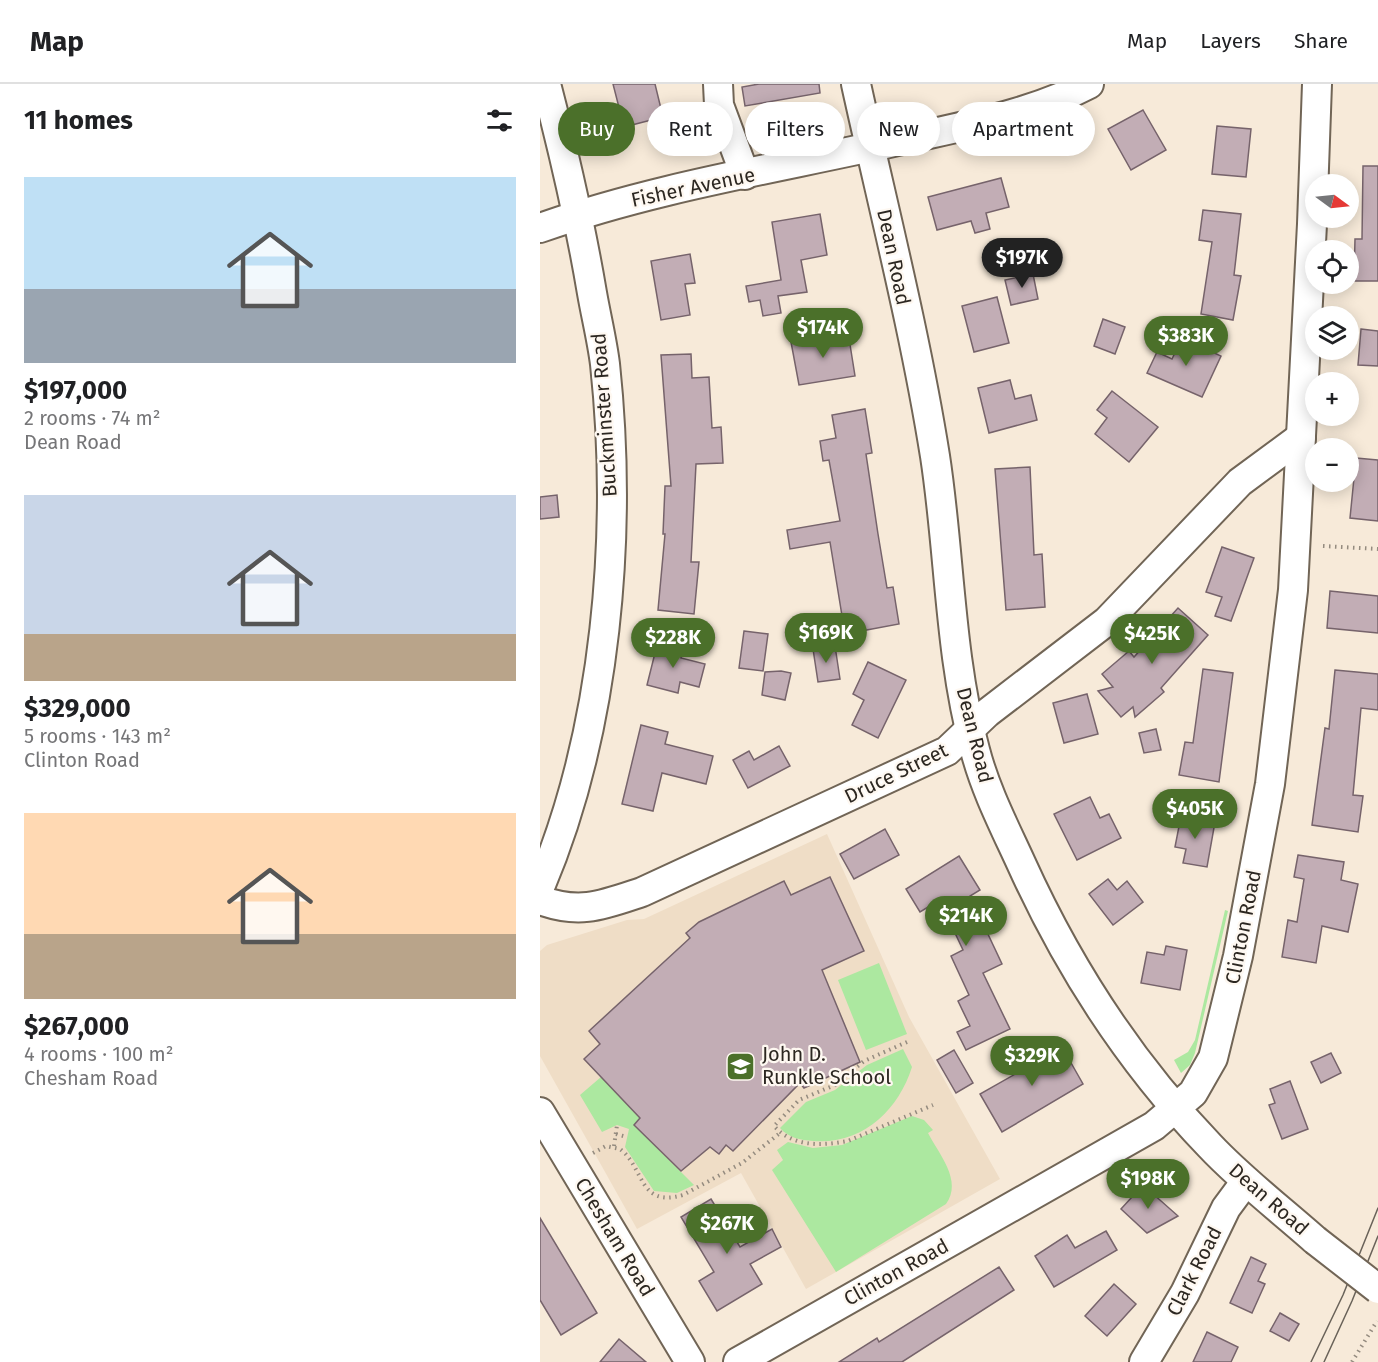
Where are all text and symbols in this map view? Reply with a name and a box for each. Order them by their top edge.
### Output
text: Map [30,25,84,58]
text: Map [1127,28,1167,54]
text: Layers [1200,28,1261,54]
text: Share [1294,28,1348,54]
chip: Buy [558,102,635,156]
chip: Rent [647,102,733,156]
chip: Filters [745,102,845,156]
chip: New [857,102,940,156]
chip: Apartment [952,102,1095,156]
icon: filters [483,104,516,137]
text: 11 homes [24,105,133,136]
street label: Fisher Avenue [629,162,757,212]
north arrow [1305,174,1359,228]
map controls [1305,174,1359,492]
street label: Dean Road [872,207,916,307]
icon: home [216,216,324,324]
pin: $197K [980,238,1064,289]
button: locate [1305,240,1359,294]
text: $197K [996,245,1048,269]
button: layers [1305,306,1359,360]
pin: $174K [781,308,865,359]
text: $174K [797,315,849,339]
pin: $383K [1144,316,1228,367]
text: $383K [1158,323,1214,347]
street label: Buckminster Road [586,332,622,498]
button: + [1305,372,1359,426]
text: $197,000 [24,375,127,406]
text: 2 rooms · 74 m² [24,406,161,430]
text: Dean Road [24,430,122,454]
button: − [1305,438,1359,492]
icon: home [216,534,324,642]
pin: $169K [784,613,868,664]
pin: $425K [1110,614,1194,665]
pin: $228K [631,618,715,669]
text: $169K [799,620,853,644]
text: $425K [1124,621,1180,645]
text: $228K [645,625,701,649]
street label: Dean Road [952,685,998,785]
text: $329,000 [24,693,131,724]
text: 5 rooms · 143 m² [24,724,171,748]
street label: Druce Street [840,737,952,808]
text: Clinton Road [24,748,140,772]
pin: $405K [1153,789,1237,840]
text: $405K [1166,796,1224,820]
icon: home [216,852,324,960]
street label: Clinton Road [1220,868,1266,986]
pin: $214K [924,896,1008,947]
text: $214K [939,903,993,927]
text: $267,000 [24,1011,129,1042]
pin: $329K [990,1036,1074,1087]
text: 4 rooms · 100 m² [24,1042,174,1066]
place label: John D. Runkle School [762,1042,891,1089]
text: $329K [1004,1043,1060,1067]
school or university icon: John D. Runkle School [725,1050,757,1082]
text: Chesham Road [24,1066,158,1090]
street label: Dean Road [1224,1158,1314,1240]
pin: $198K [1106,1159,1190,1210]
text: $198K [1120,1166,1176,1190]
street label: Chesham Road [570,1173,660,1301]
pin: $267K [685,1204,769,1255]
text: $267K [700,1211,754,1235]
street label: Clark Road [1161,1222,1227,1320]
street label: Clinton Road [839,1233,953,1311]

